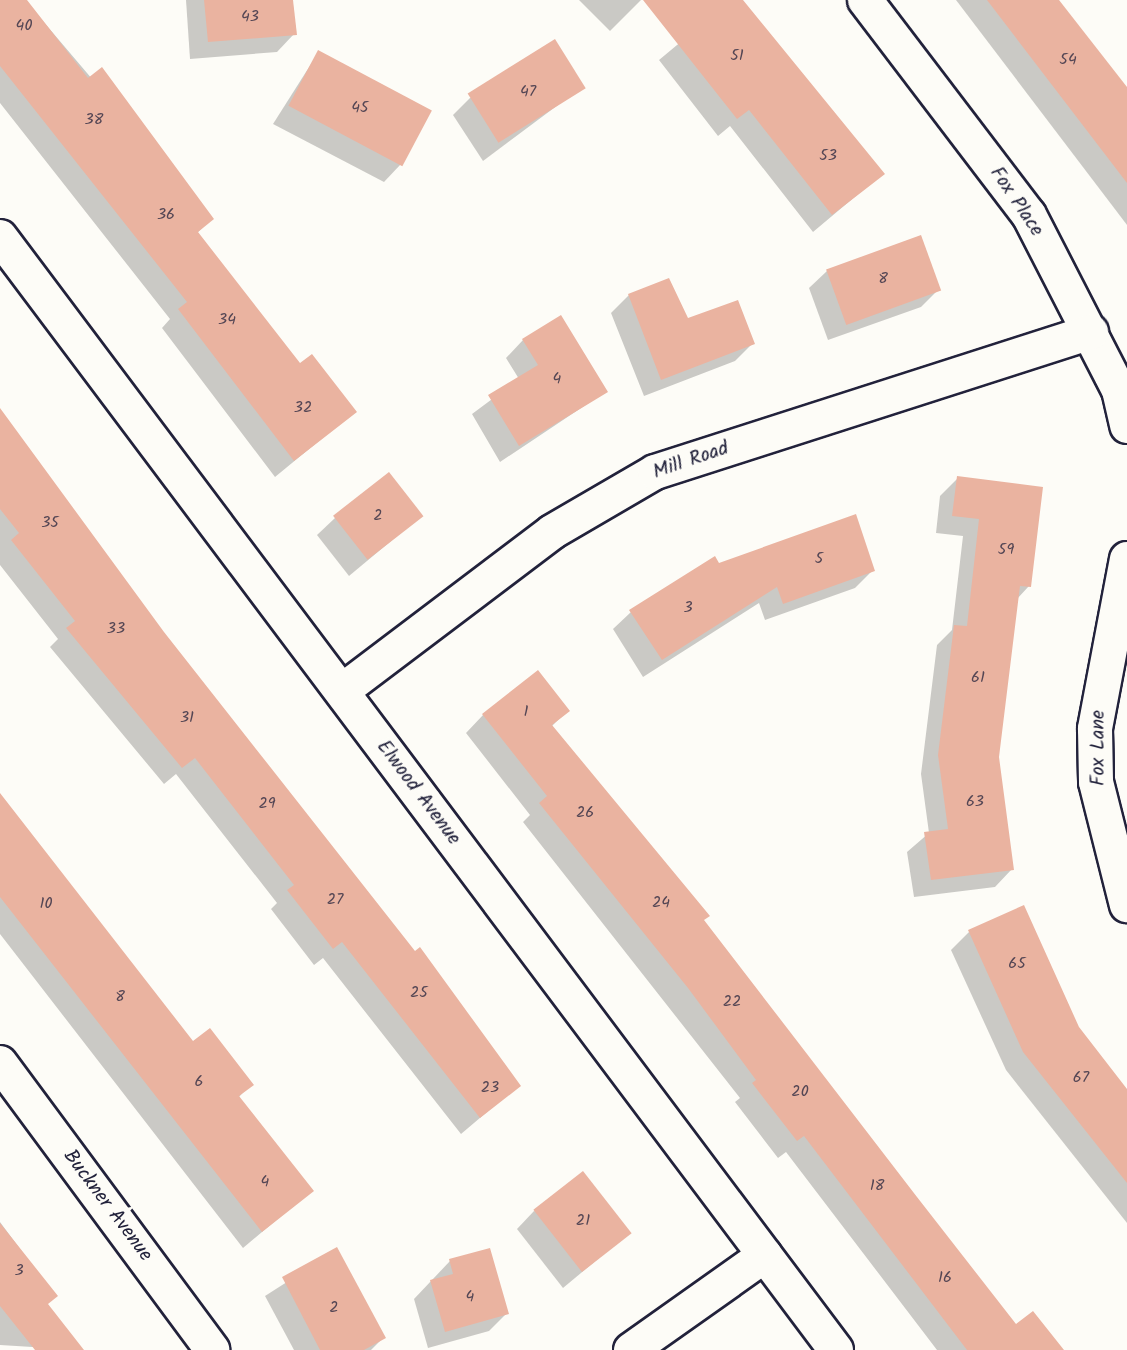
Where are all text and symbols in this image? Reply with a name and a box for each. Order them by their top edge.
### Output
house number: 43 [241,7,259,27]
house number: 40 [16,16,32,36]
house number: 51 [730,46,744,66]
house number: 54 [1059,50,1077,70]
house number: 47 [520,82,536,102]
house number: 45 [351,98,369,118]
house number: 38 [85,110,103,130]
house number: 53 [819,146,837,166]
street label: Fox Place [984,162,1048,242]
house number: 36 [157,205,175,225]
house number: 8 [878,269,888,289]
house number: 34 [218,310,236,330]
house number: 4 [553,369,561,389]
house number: 32 [294,398,312,418]
street label: Mill Road [650,437,732,485]
house number: 2 [373,506,383,526]
house number: 35 [41,513,59,533]
house number: 59 [998,540,1014,560]
house number: 5 [815,549,823,569]
house number: 3 [683,598,693,618]
house number: 33 [107,619,125,639]
house number: 61 [971,668,985,688]
house number: 1 [523,702,529,722]
house number: 31 [180,708,194,728]
street label: Fox Lane [1087,710,1111,786]
street label: Elwood Avenue [371,736,465,850]
house number: 63 [966,792,984,812]
house number: 29 [258,794,276,814]
house number: 26 [576,803,594,823]
house number: 27 [327,890,343,910]
house number: 24 [652,893,670,913]
house number: 10 [39,894,53,914]
house number: 65 [1008,954,1026,974]
house number: 25 [410,983,428,1003]
house number: 8 [115,987,125,1007]
house number: 22 [723,992,741,1012]
house number: 67 [1073,1068,1089,1088]
house number: 6 [195,1072,203,1092]
house number: 23 [481,1078,499,1098]
house number: 20 [791,1082,809,1102]
street label: Buckner Avenue [57,1145,157,1267]
house number: 4 [261,1172,269,1192]
house number: 18 [870,1176,884,1196]
house number: 21 [576,1211,590,1231]
house number: 3 [14,1261,24,1281]
house number: 16 [938,1268,952,1288]
house number: 4 [466,1287,474,1307]
house number: 2 [329,1298,339,1318]

